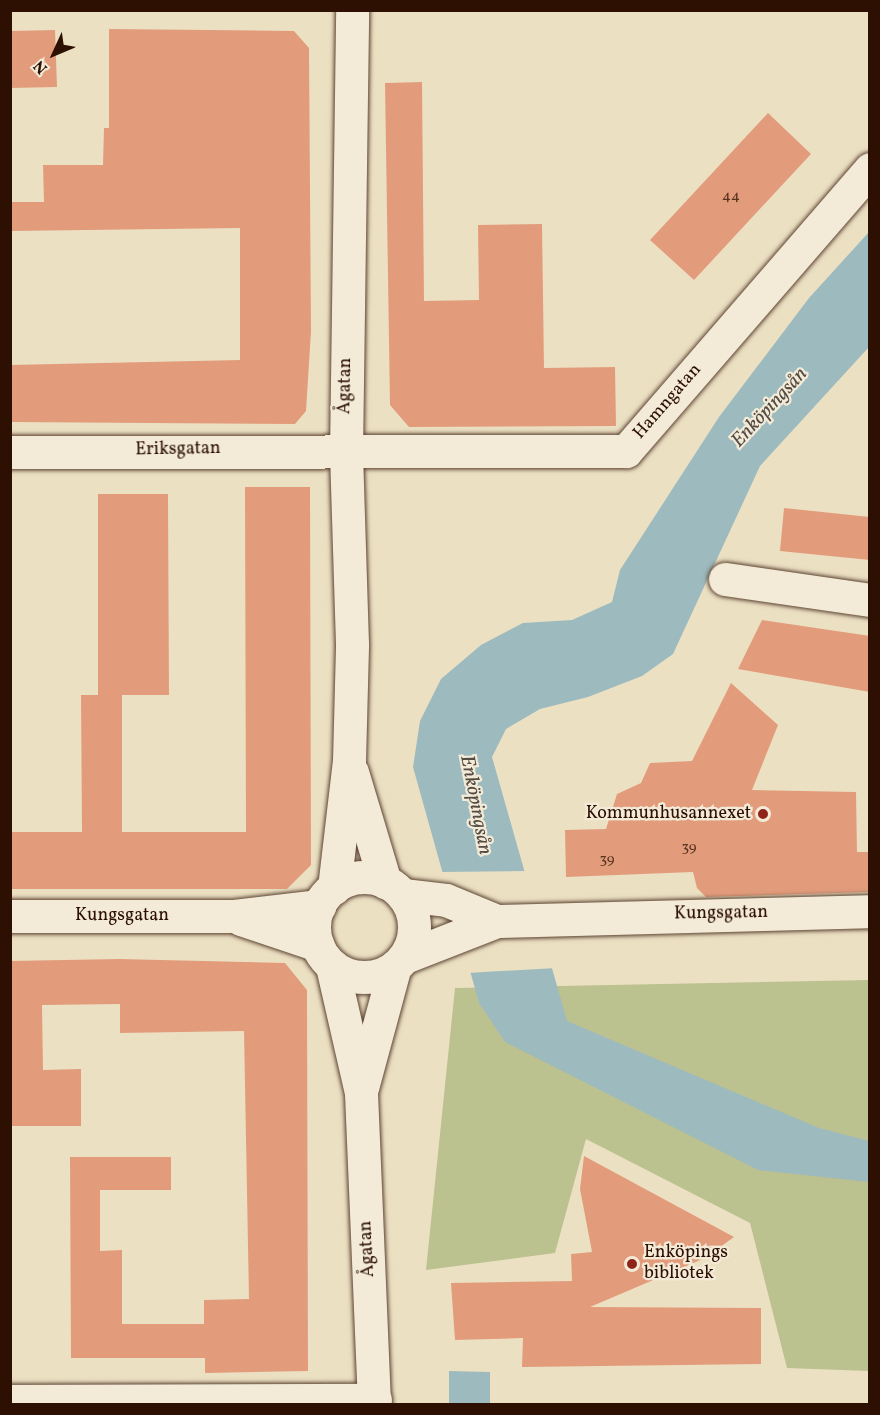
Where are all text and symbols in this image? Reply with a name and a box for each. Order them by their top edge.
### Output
north arrow [24,24,84,84]
text: N [29,55,53,78]
house number: 44 [722,188,740,206]
street label: Ågatan [335,358,357,414]
street label: Hamngatan [629,360,707,444]
water label: Enköpingsån [727,363,813,453]
street label: Eriksgatan [135,438,221,462]
water label: Enköpingsån [454,753,496,857]
place label: Kommunhusannexet [586,803,751,825]
marker: Kommunhusannexet [756,807,770,821]
house number: 39 [681,839,697,857]
house number: 39 [599,851,615,869]
street label: Kungsgatan [674,902,768,926]
street label: Kungsgatan [75,905,169,927]
street label: Ågatan [356,1220,380,1278]
place label: Enköpings bibliotek [644,1243,728,1286]
marker: Enköpings bibliotek [625,1257,639,1271]

